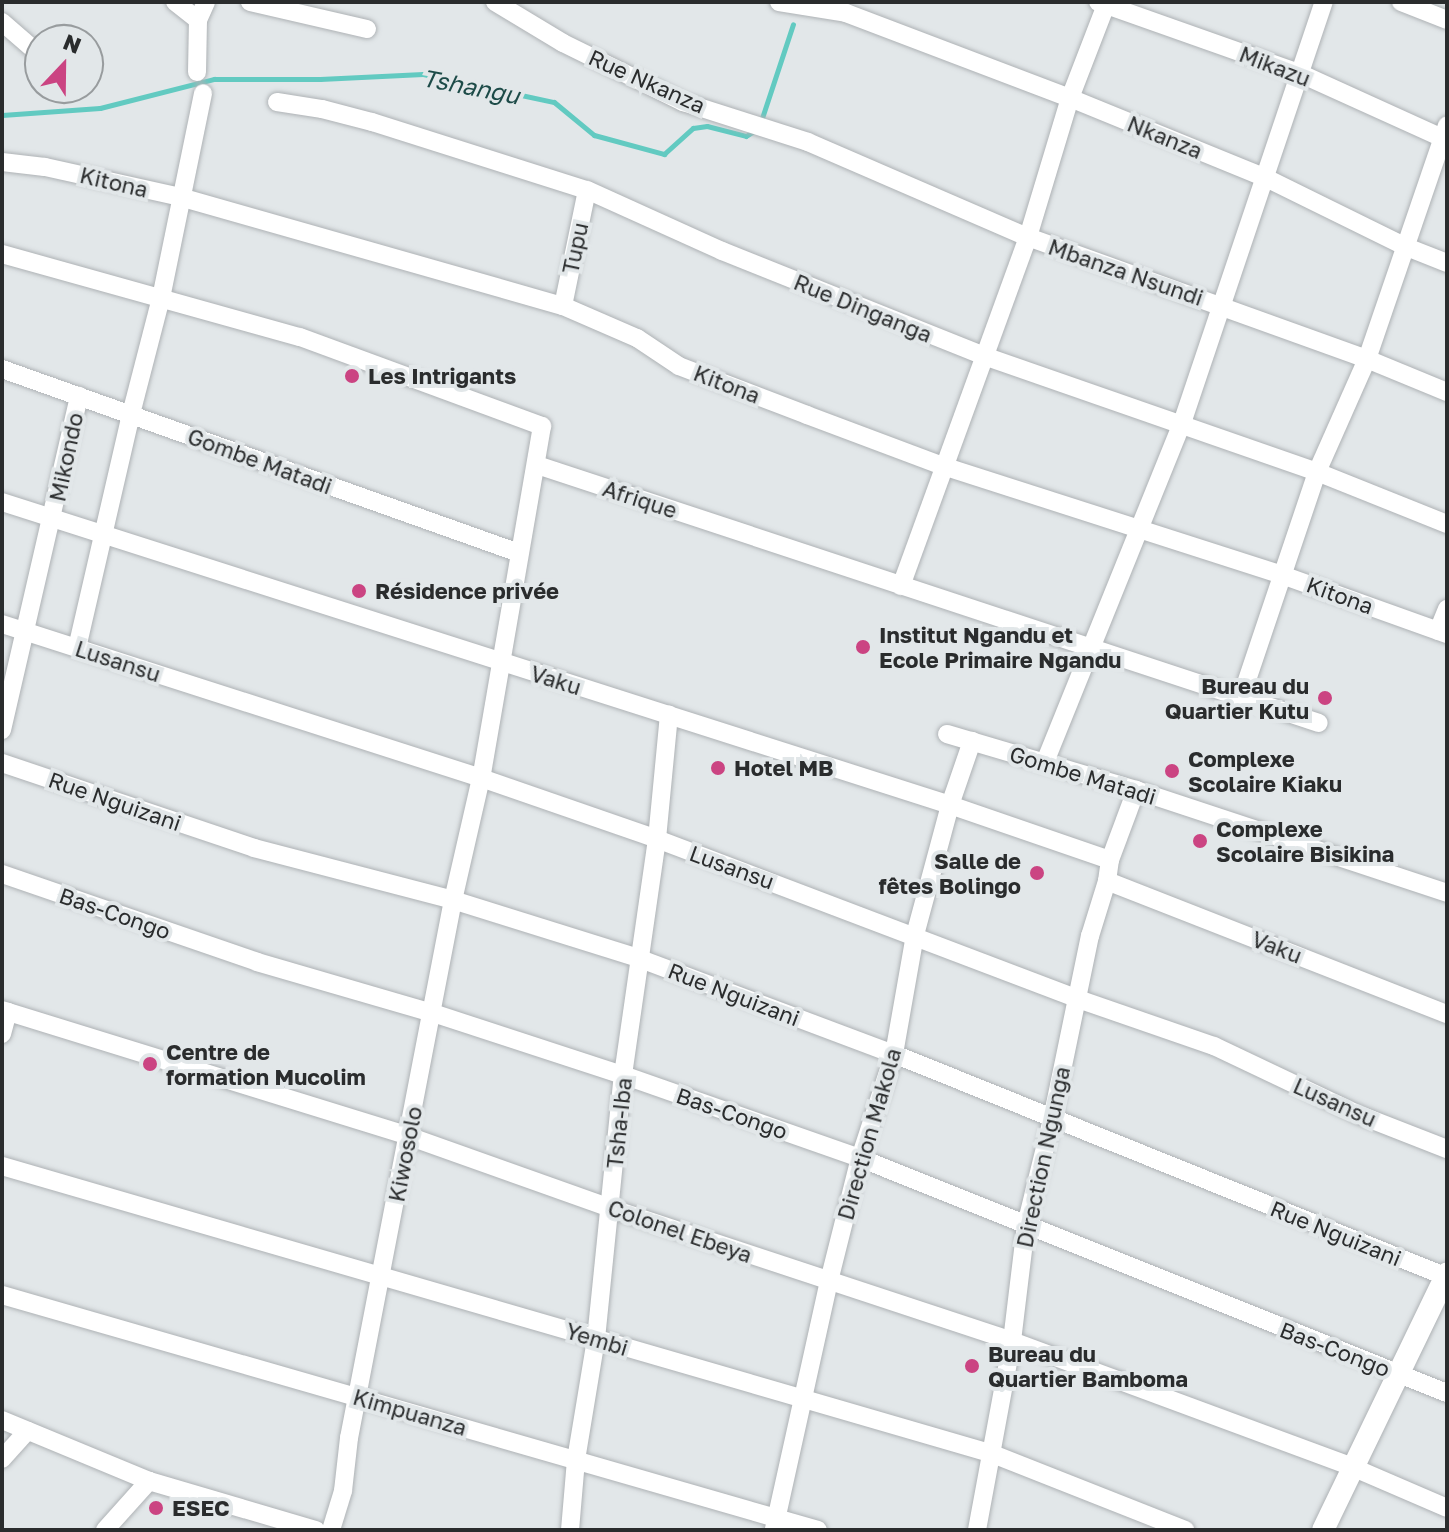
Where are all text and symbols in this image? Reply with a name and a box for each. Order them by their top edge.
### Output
north arrow [24,24,104,104]
text: N [60,27,85,59]
street label: Mikazu [1236,40,1314,92]
street label: Rue Nkanza [585,44,709,118]
water label: Tshangu [420,62,522,110]
street label: Nkanza [1124,110,1206,164]
street label: Kitona [77,161,151,203]
street label: Tupu [557,220,593,276]
street label: Mbanza Nsundi [1045,233,1207,311]
street label: Rue Dinganga [790,268,936,348]
street label: Kitona [690,359,764,409]
place label: Les Intrigants [368,363,516,389]
marker: Les Intrigants [343,367,361,385]
street label: Mikondo [44,410,88,504]
street label: Gombe Matadi [184,423,336,499]
street label: Afrique [600,475,680,523]
street label: Kitona [1303,571,1377,619]
place label: Résidence privée [375,578,559,604]
marker: Résidence privée [350,582,368,600]
place label: Institut Ngandu et Ecole Primaire Ngandu [879,621,1121,672]
street label: Lusansu [72,635,164,687]
marker: Institut Ngandu et Ecole Primaire Ngandu [854,638,872,656]
street label: Vaku [527,660,585,700]
place label: Bureau du Quartier Kutu [1165,672,1309,724]
marker: Bureau du Quartier Kutu [1316,689,1334,707]
street label: Gombe Matadi [1007,740,1159,810]
place label: Complexe Scolaire Kiaku [1188,745,1342,796]
place label: Hotel MB [734,755,834,781]
marker: Hotel MB [709,759,727,777]
marker: Complexe Scolaire Kiaku [1163,762,1181,780]
street label: Rue Nguizani [45,766,185,836]
place label: Complexe Scolaire Bisikina [1216,815,1394,866]
marker: Complexe Scolaire Bisikina [1191,832,1209,850]
street label: Lusansu [686,840,778,894]
place label: Salle de fêtes Bolingo [878,847,1021,898]
marker: Salle de fêtes Bolingo [1028,864,1046,882]
street label: Bas-Congo [56,882,174,944]
street label: Vaku [1248,925,1306,969]
street label: Rue Nguizani [665,957,803,1031]
place label: Centre de formation Mucolim [166,1038,366,1090]
street label: Direction Makola [832,1045,906,1223]
marker: Centre de formation Mucolim [141,1055,159,1073]
street label: Direction Ngunga [1011,1064,1075,1250]
street label: Lusansu [1289,1072,1381,1132]
street label: Tsha-Iba [601,1076,637,1170]
street label: Bas-Congo [673,1082,791,1144]
street label: Kiwosolo [383,1104,427,1204]
street label: Colonel Ebeya [605,1194,755,1268]
street label: Rue Nguizani [1267,1195,1405,1271]
street label: Bas-Congo [1276,1316,1394,1382]
street label: Yembi [563,1317,631,1361]
place label: Bureau du Quartier Bamboma [988,1340,1188,1392]
marker: Bureau du Quartier Bamboma [963,1357,981,1375]
street label: Kimpuanza [350,1383,470,1441]
place label: ESEC [172,1495,230,1521]
marker: ESEC [147,1499,165,1517]

